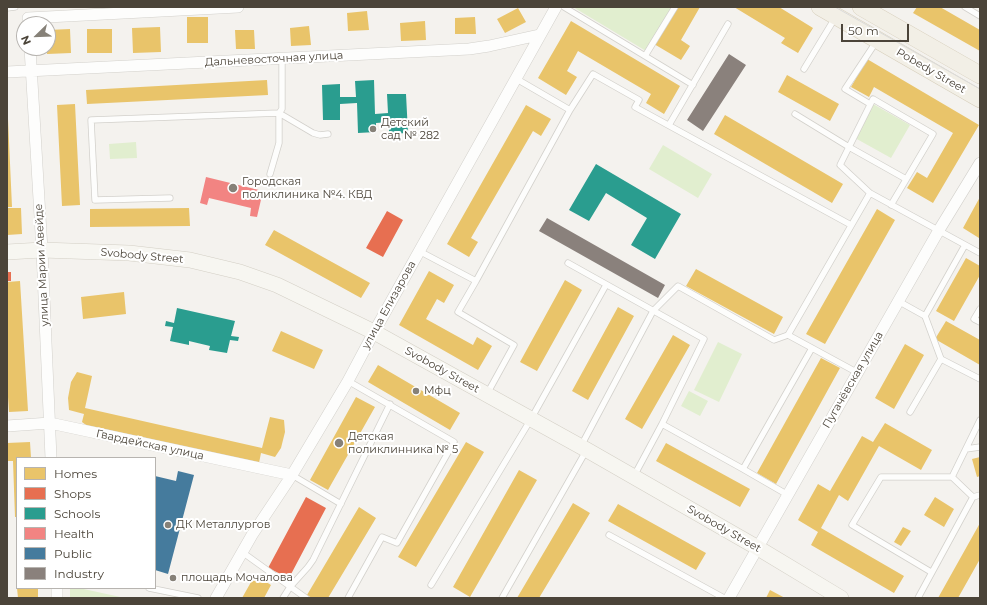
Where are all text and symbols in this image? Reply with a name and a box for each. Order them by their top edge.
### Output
north arrow [16,16,56,56]
scale bar [843,16,911,42]
text: 50 m [848,23,879,38]
text: N [18,33,34,47]
street label: Pobedy Street [894,46,968,96]
street label: Дальневосточная улица [204,49,344,69]
place label: Детский сад № 282 [381,116,439,142]
marker: Детский сад № 282 [368,124,378,134]
place label: Городская поликлиника №4. КВД [242,175,372,201]
marker: Городская поликлиника №4. КВД [227,182,239,194]
street label: улица Марии Авейде [32,203,52,327]
street label: Svobody Street [100,246,184,266]
street label: улица Елизарова [359,259,419,351]
street label: Пугачёвская улица [820,329,886,431]
street label: Svobody Street [402,344,482,396]
place label: Мфц [424,384,451,398]
marker: Мфц [411,386,421,396]
street label: Гвардейская улица [95,427,205,463]
place label: Детская поликлинника № 5 [348,430,458,456]
marker: Детская поликлинника № 5 [333,437,345,449]
legend [16,457,156,589]
text: Homes [54,466,97,481]
text: Shops [54,486,91,501]
street label: Svobody Street [685,502,763,556]
text: Schools [54,506,100,521]
place label: ДК Металлургов [176,518,270,532]
marker: ДК Металлургов [163,520,173,530]
text: Health [54,526,94,541]
text: Public [54,546,92,561]
text: Industry [54,566,104,581]
place label: площадь Мочалова [181,571,293,585]
marker: площадь Мочалова [168,573,178,583]

